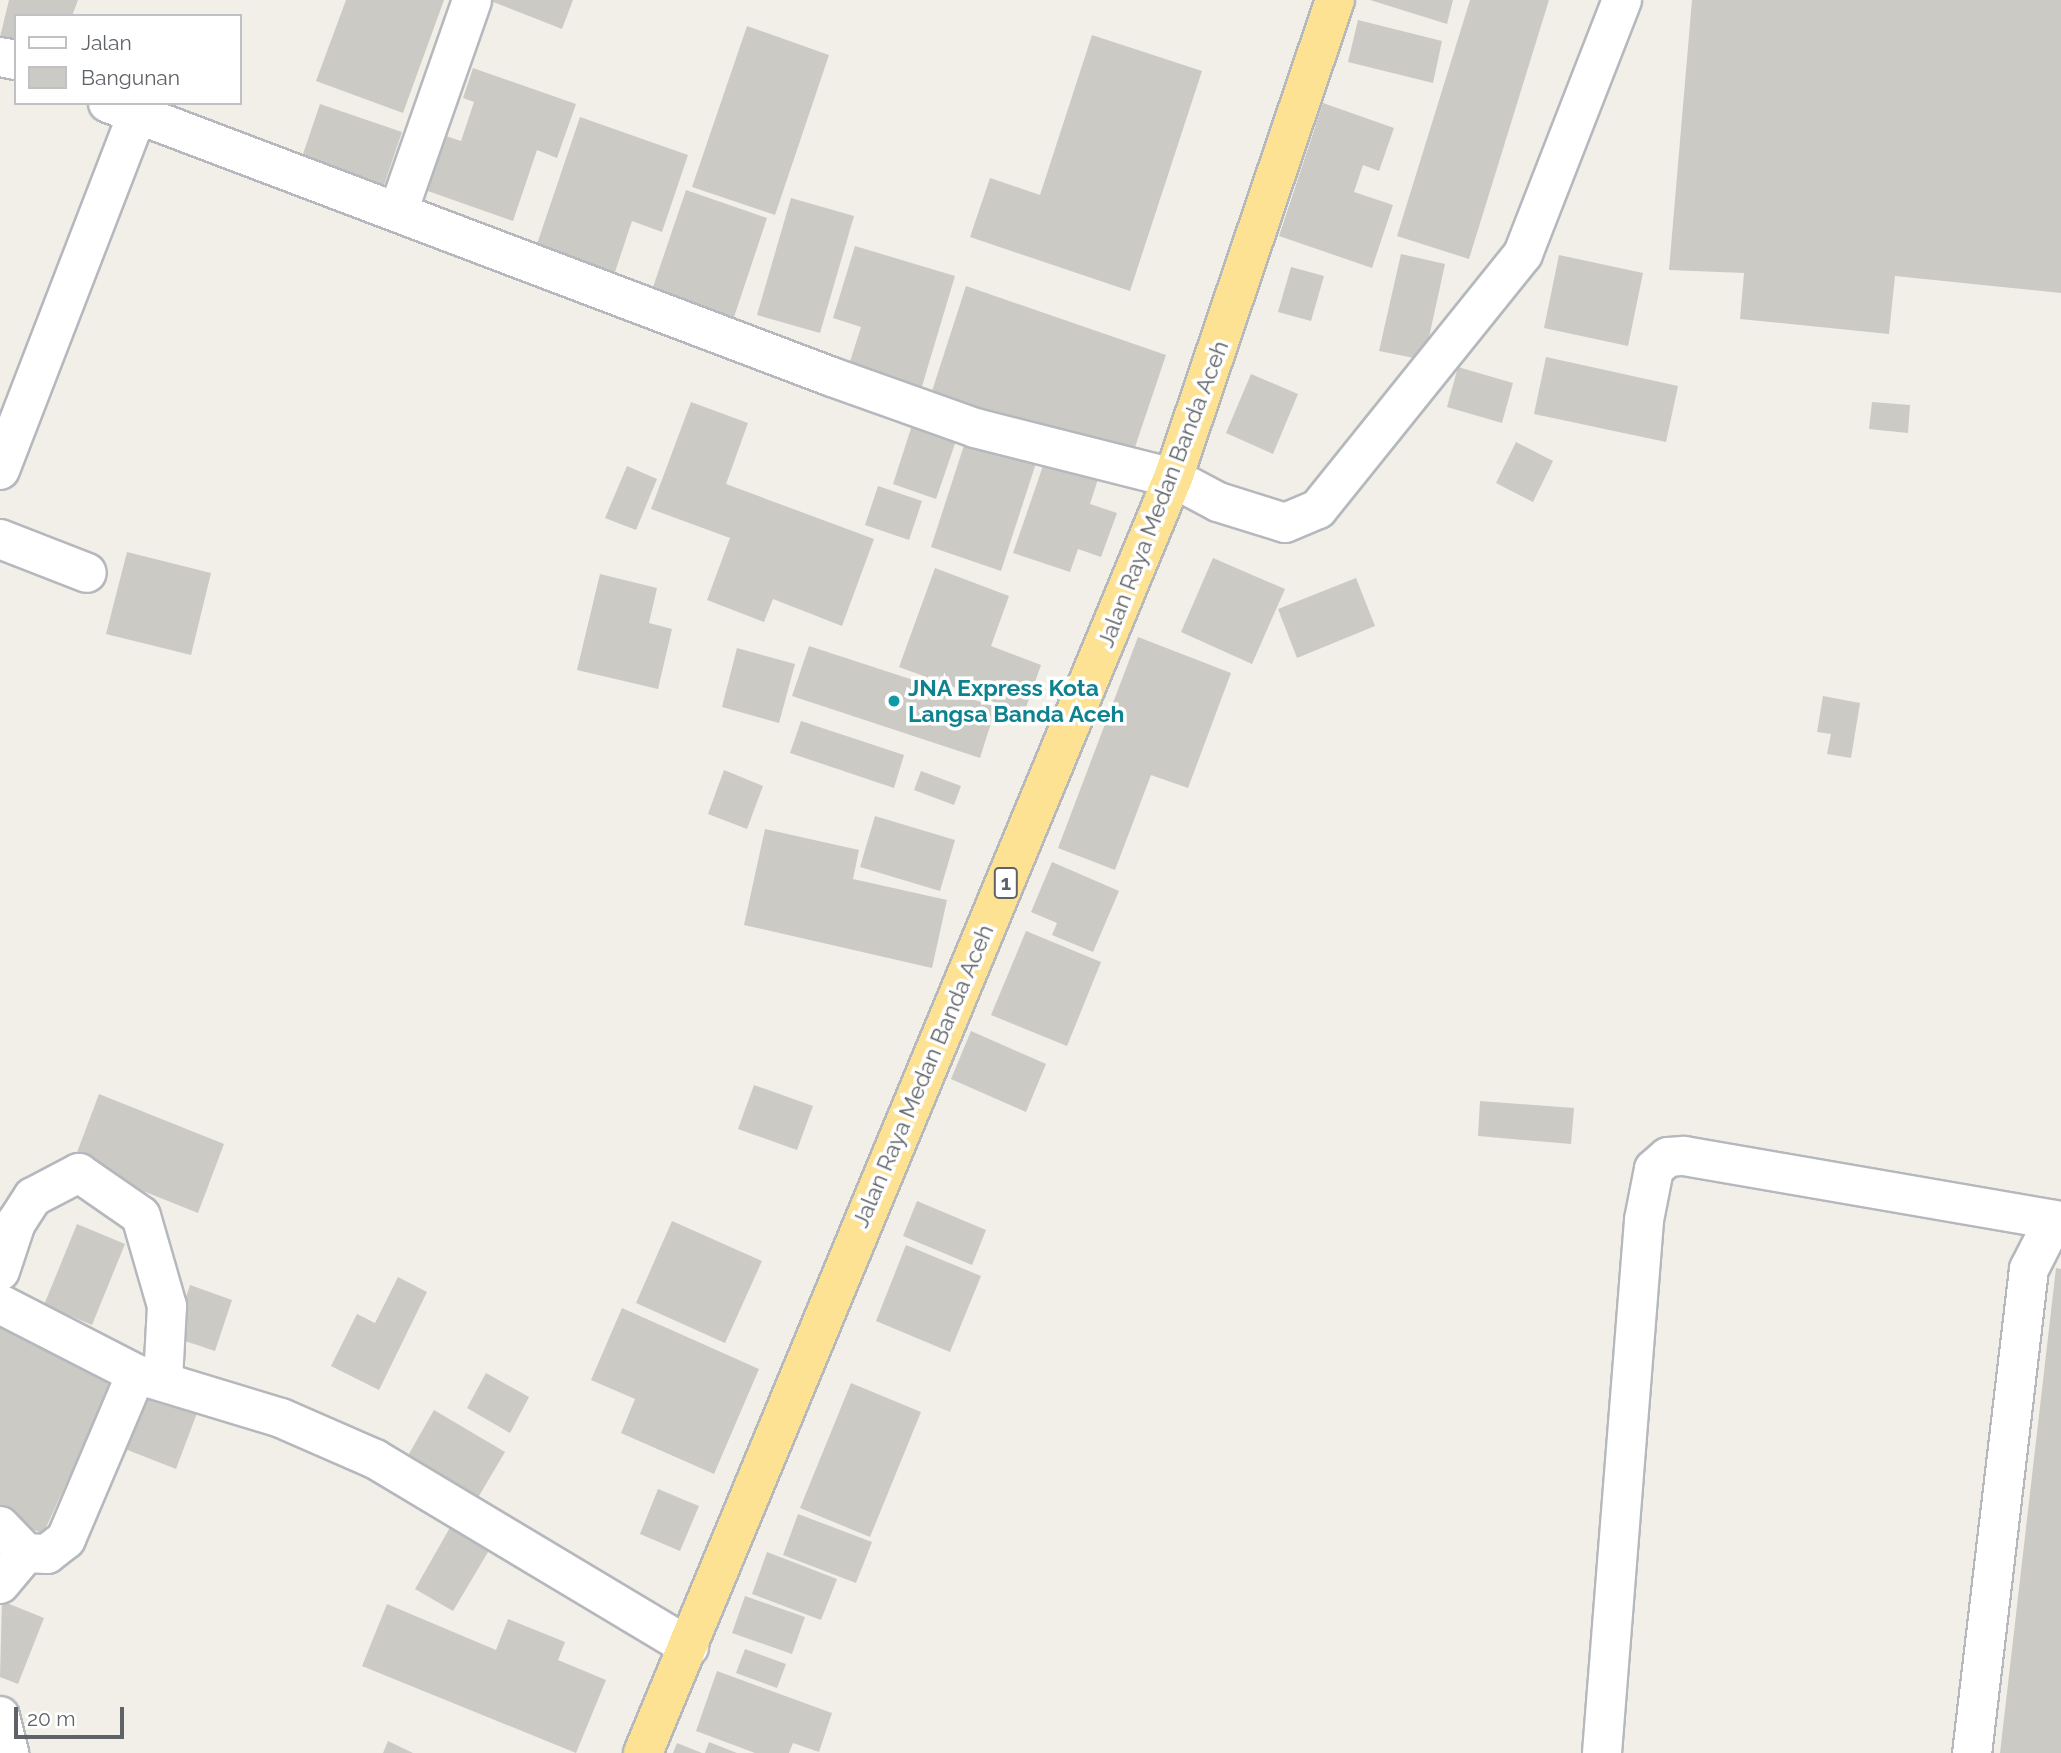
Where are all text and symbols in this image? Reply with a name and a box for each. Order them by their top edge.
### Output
legend [14,14,242,105]
text: Jalan [81,30,132,55]
text: Bangunan [81,65,180,90]
street label: Jalan Raya Medan Banda Aceh [1091,336,1235,652]
place label: JNA Express Kota Langsa Banda Aceh [908,674,1125,728]
marker: JNA Express Kota Langsa Banda Aceh [886,693,902,709]
road number: 1 [994,866,1018,900]
street label: Jalan Raya Medan Banda Aceh [846,920,1000,1232]
scale bar [18,1694,128,1738]
text: 20 m [27,1706,75,1731]

